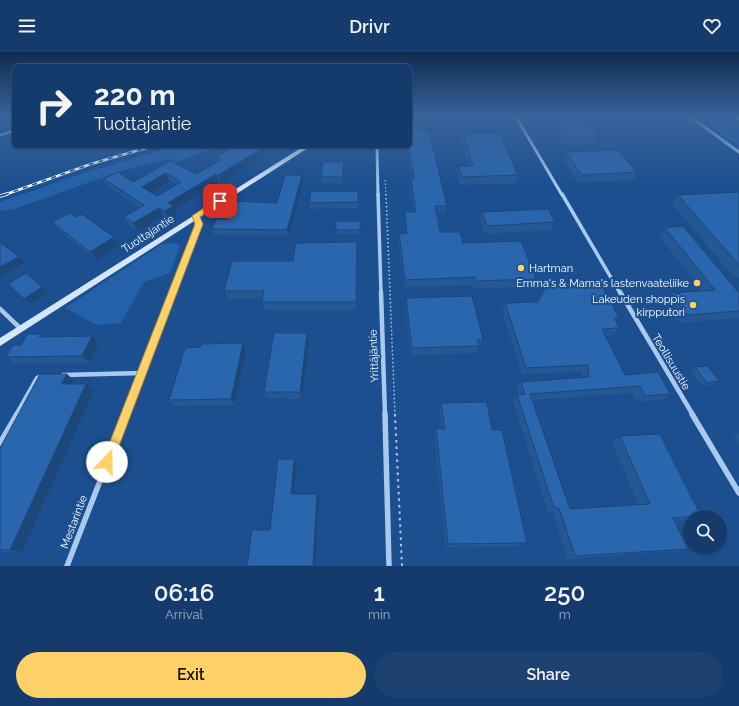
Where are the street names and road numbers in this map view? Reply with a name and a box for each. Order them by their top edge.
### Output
street label: Tuottajantie [119,212,177,256]
street label: Yrittäjäntie [367,329,381,383]
street label: Teollisuustie [649,332,693,393]
street label: Mestarintie [58,493,90,551]

